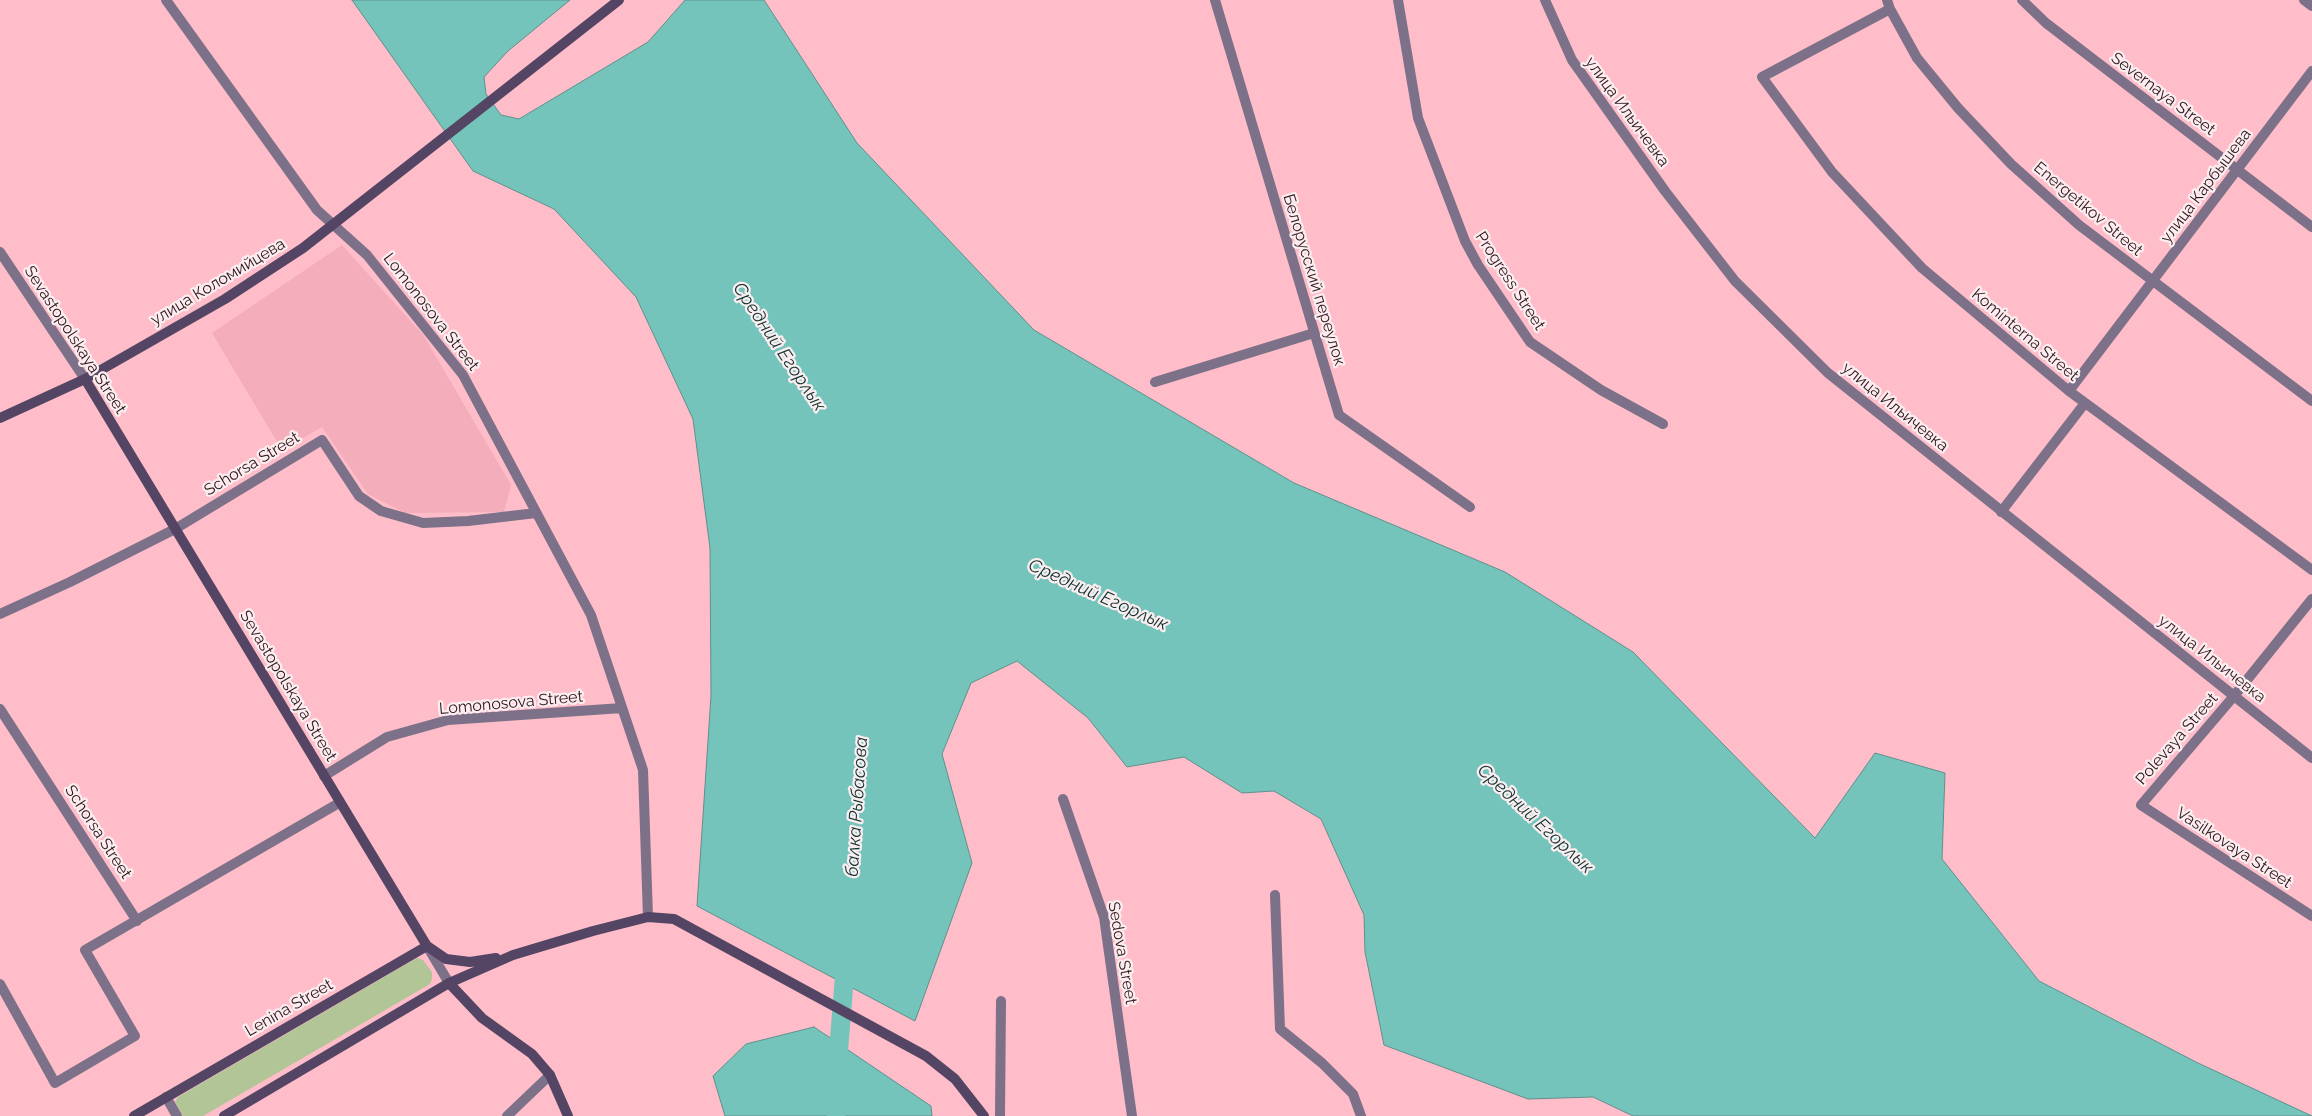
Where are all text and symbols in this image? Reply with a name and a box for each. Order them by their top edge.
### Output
street label: Severnaya Street [2107,49,2219,139]
street label: улица Ильичевка [1581,53,1673,171]
street label: улица Карбышева [2157,125,2255,247]
street label: Energetikov Street [2030,158,2146,260]
street label: Белорусский переулок [1279,192,1349,368]
street label: Progress Street [1471,228,1549,334]
street label: улица Коломийцева [147,234,289,330]
street label: Lomonosova Street [379,249,483,375]
street label: Sevastopolskaya Street [20,262,130,418]
water label: Средний Егорлык [728,278,830,416]
street label: Kominterna Street [1968,285,2082,385]
street label: улица Ильичевка [1838,358,1952,456]
street label: Schorsa Street [201,428,303,500]
water label: Средний Егорлык [1025,554,1171,636]
street label: Sevastopolskaya Street [235,607,341,765]
street label: улица Ильичевка [2154,611,2270,707]
street label: Lomonosova Street [438,687,584,719]
street label: Polevaya Street [2132,689,2222,789]
water label: балка Рыбасова [841,736,873,878]
water label: Средний Егорлык [1473,760,1597,878]
street label: Schorsa Street [61,782,135,882]
street label: Vasilkovaya Street [2173,803,2295,893]
street label: Sedova Street [1104,900,1140,1006]
street label: Lenina Street [242,975,336,1041]

